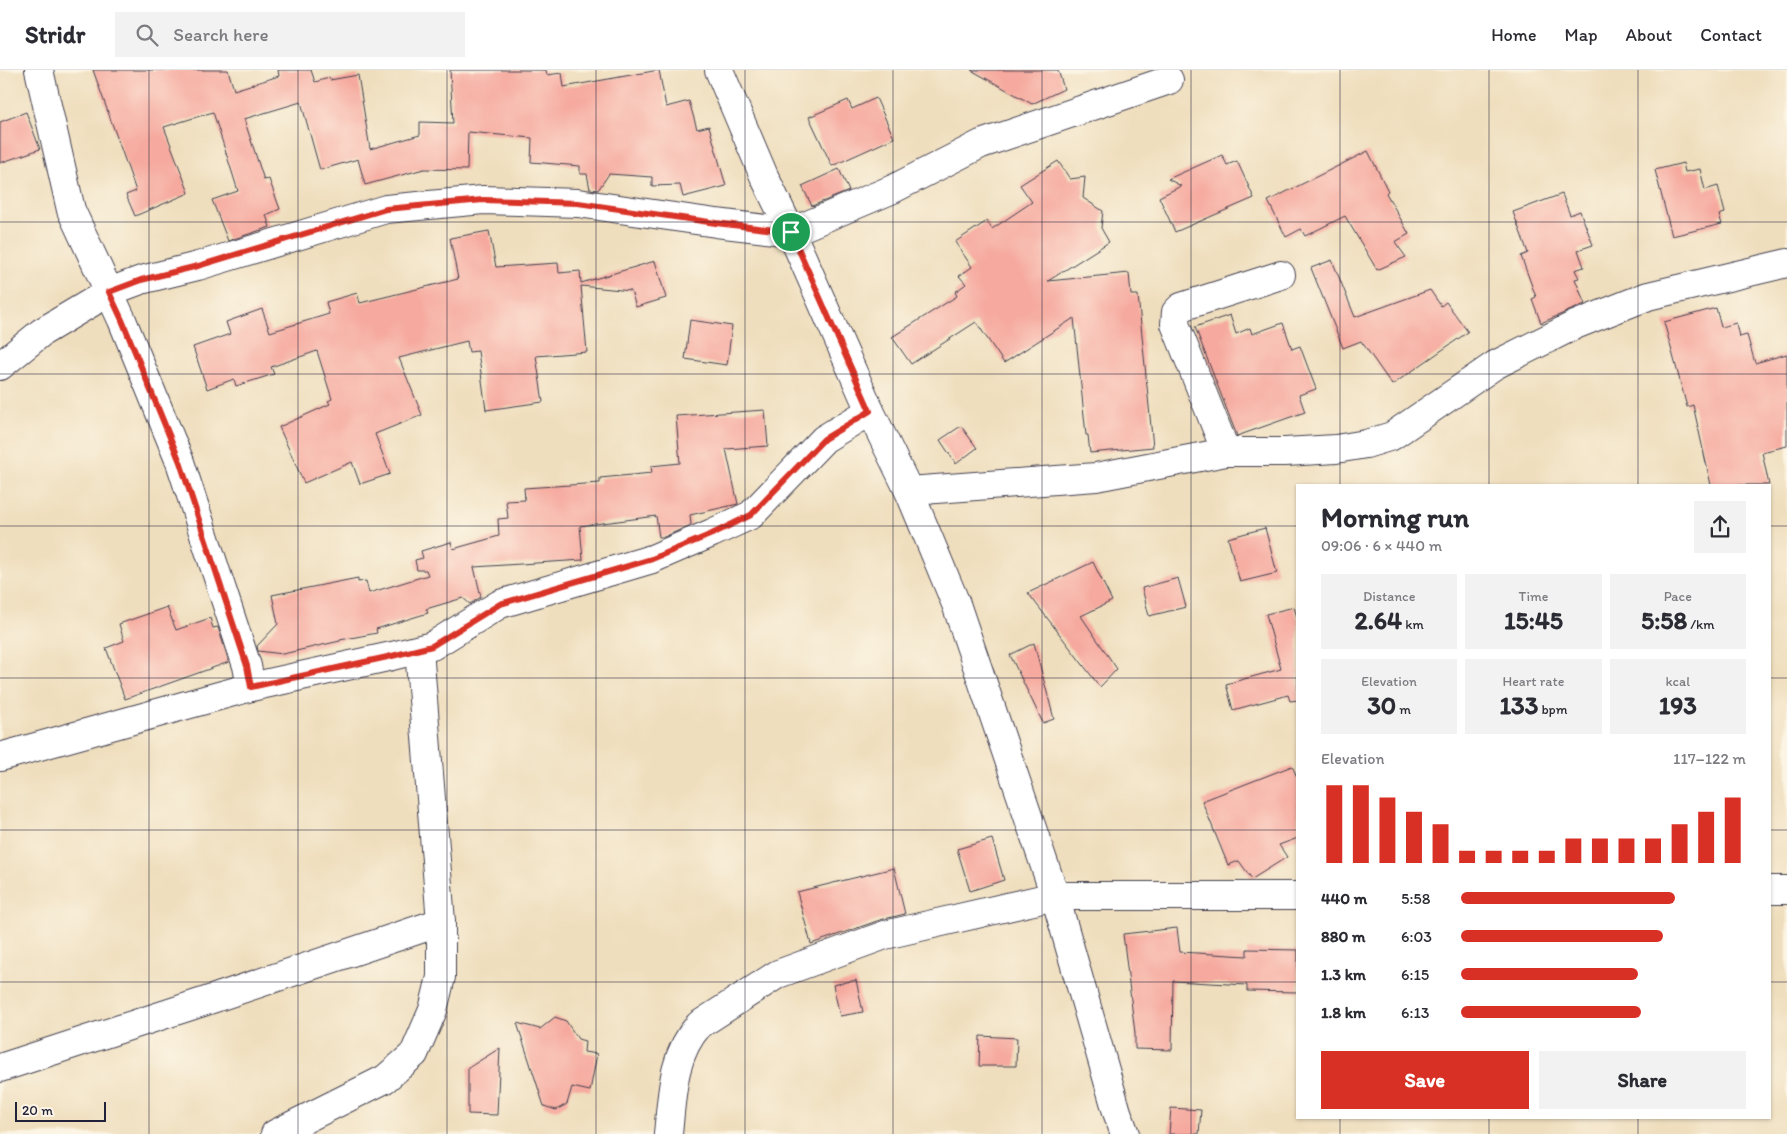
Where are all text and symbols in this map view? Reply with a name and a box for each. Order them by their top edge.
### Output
search box [115,12,465,57]
text: Stridr [25,20,85,49]
icon: search [133,21,161,49]
text: Search here [173,23,269,46]
text: Home [1491,24,1537,46]
text: Map [1565,24,1598,46]
text: About [1626,24,1672,46]
text: Contact [1700,24,1762,46]
pin [770,211,812,253]
icon: arrive [777,218,805,246]
text: Morning run [1321,500,1469,534]
button: share [1694,501,1746,553]
text: 09:06 · 6 × 440 m [1321,536,1442,555]
text: Distance [1363,588,1415,605]
text: Time [1519,588,1548,605]
text: Pace [1664,588,1692,605]
text: 2.64 [1355,605,1402,635]
text: 15:45 [1504,605,1563,635]
text: 5:58 [1641,605,1687,635]
text: km [1402,616,1424,633]
text: /km [1687,616,1715,633]
text: Elevation [1361,673,1417,690]
text: Heart rate [1503,673,1564,690]
text: kcal [1665,673,1690,690]
text: 30 [1367,690,1396,720]
text: 133 [1500,690,1538,720]
text: 193 [1659,690,1697,720]
text: m [1396,701,1411,718]
text: bpm [1538,701,1567,718]
text: Elevation [1321,749,1385,768]
text: 117–122 m [1673,749,1746,768]
text: 440 m [1321,889,1367,908]
text: 5:58 [1401,889,1431,908]
text: 880 m [1321,927,1365,946]
text: 6:03 [1401,927,1432,946]
text: 1.3 km [1321,965,1366,984]
text: 6:15 [1401,965,1429,984]
text: 1.8 km [1321,1003,1366,1022]
text: 6:13 [1401,1003,1430,1022]
button: Save [1321,1051,1529,1109]
button: Share [1539,1051,1746,1109]
scale bar [15,1099,106,1122]
text: 20 m [22,1102,53,1119]

